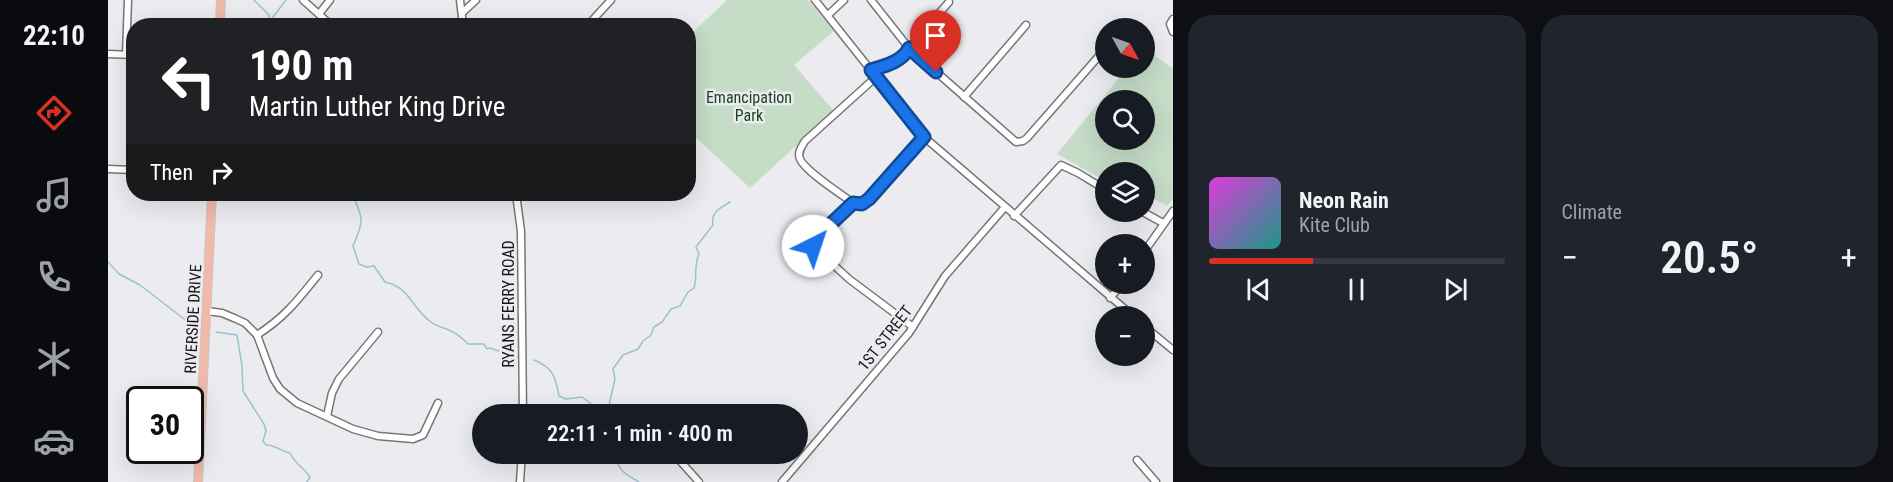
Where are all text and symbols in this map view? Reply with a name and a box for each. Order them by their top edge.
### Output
pin [910,10,961,72]
north arrow [1095,18,1155,78]
map controls [1095,18,1155,366]
icon: arrive [919,19,952,52]
text: 22:10 [23,20,85,52]
text: 190 m [249,41,354,90]
icon: left [150,42,228,120]
park label: Emancipation Park [706,88,792,125]
button: search [1095,90,1155,150]
text: Martin Luther King Drive [249,91,505,123]
icon: directions [33,92,75,134]
icon: right [205,156,238,189]
text: Then [150,160,193,185]
button: layers [1095,162,1155,222]
icon: music [33,174,75,216]
text: Neon Rain [1299,188,1389,213]
text: Climate [1562,200,1622,224]
text: Kite Club [1299,213,1370,237]
position arrow [781,214,845,278]
text: 20.5° [1660,231,1758,284]
button: + [1095,234,1155,294]
text: − [1562,238,1578,277]
text: + [1841,238,1857,277]
street label: RYANS FERRY ROAD [499,240,518,368]
icon: phone [33,256,75,298]
street label: RIVERSIDE DRIVE [181,264,205,374]
icon: previous [1242,273,1275,306]
icon: pause [1340,273,1373,306]
icon: next [1439,273,1472,306]
street label: 1ST STREET [854,302,916,374]
button: − [1095,306,1155,366]
icon: climate [33,338,75,380]
speed limit sign: 30 [126,386,204,464]
icon: car [33,420,75,462]
text: 22:11 · 1 min · 400 m [547,421,733,446]

